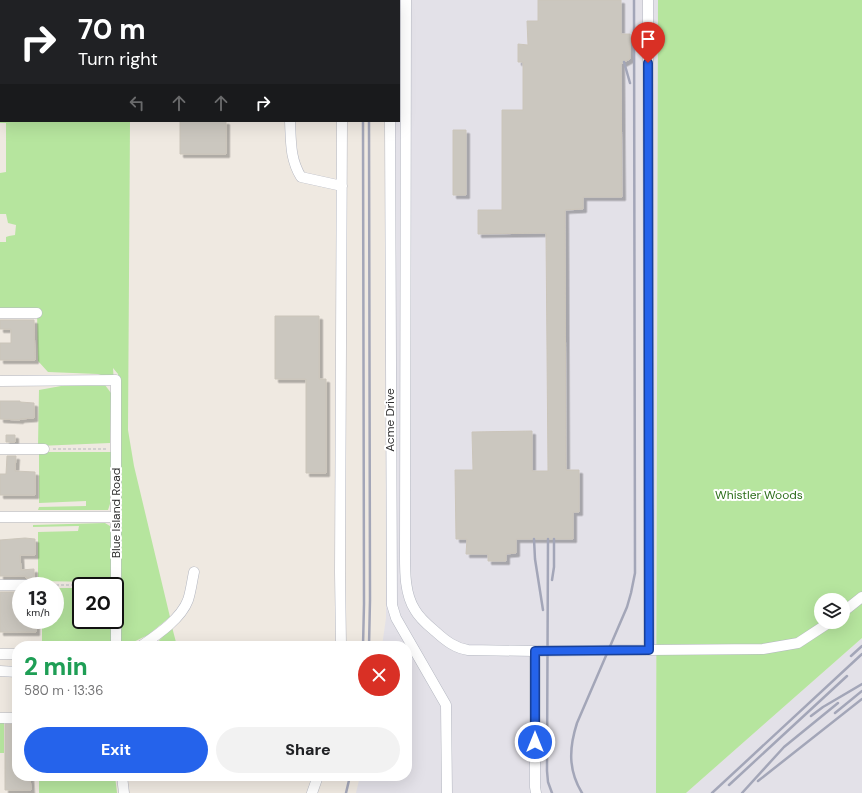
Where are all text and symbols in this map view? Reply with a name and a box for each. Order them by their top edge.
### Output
text: 70 m [78,11,146,48]
icon: right [12,16,64,68]
pin [631,22,665,63]
icon: arrive [637,28,659,50]
text: Turn right [78,47,158,71]
icon: left [126,92,148,114]
icon: ahead [168,92,190,114]
icon: ahead [210,92,232,114]
icon: right [252,92,274,114]
street label: Acme Drive [382,388,398,452]
street label: Blue Island Road [108,468,124,558]
park label: Whistler Woods [715,487,803,503]
speed limit sign: 20 [72,577,124,629]
text: 13 [28,585,48,611]
map controls [814,593,850,629]
button: layers [814,593,850,629]
text: km/h [26,606,50,619]
text: 2 min [24,651,88,682]
button: close [358,654,400,696]
text: 580 m · 13:36 [24,682,103,699]
position arrow [514,721,556,763]
button: Exit [24,727,208,773]
button: Share [216,727,400,773]

